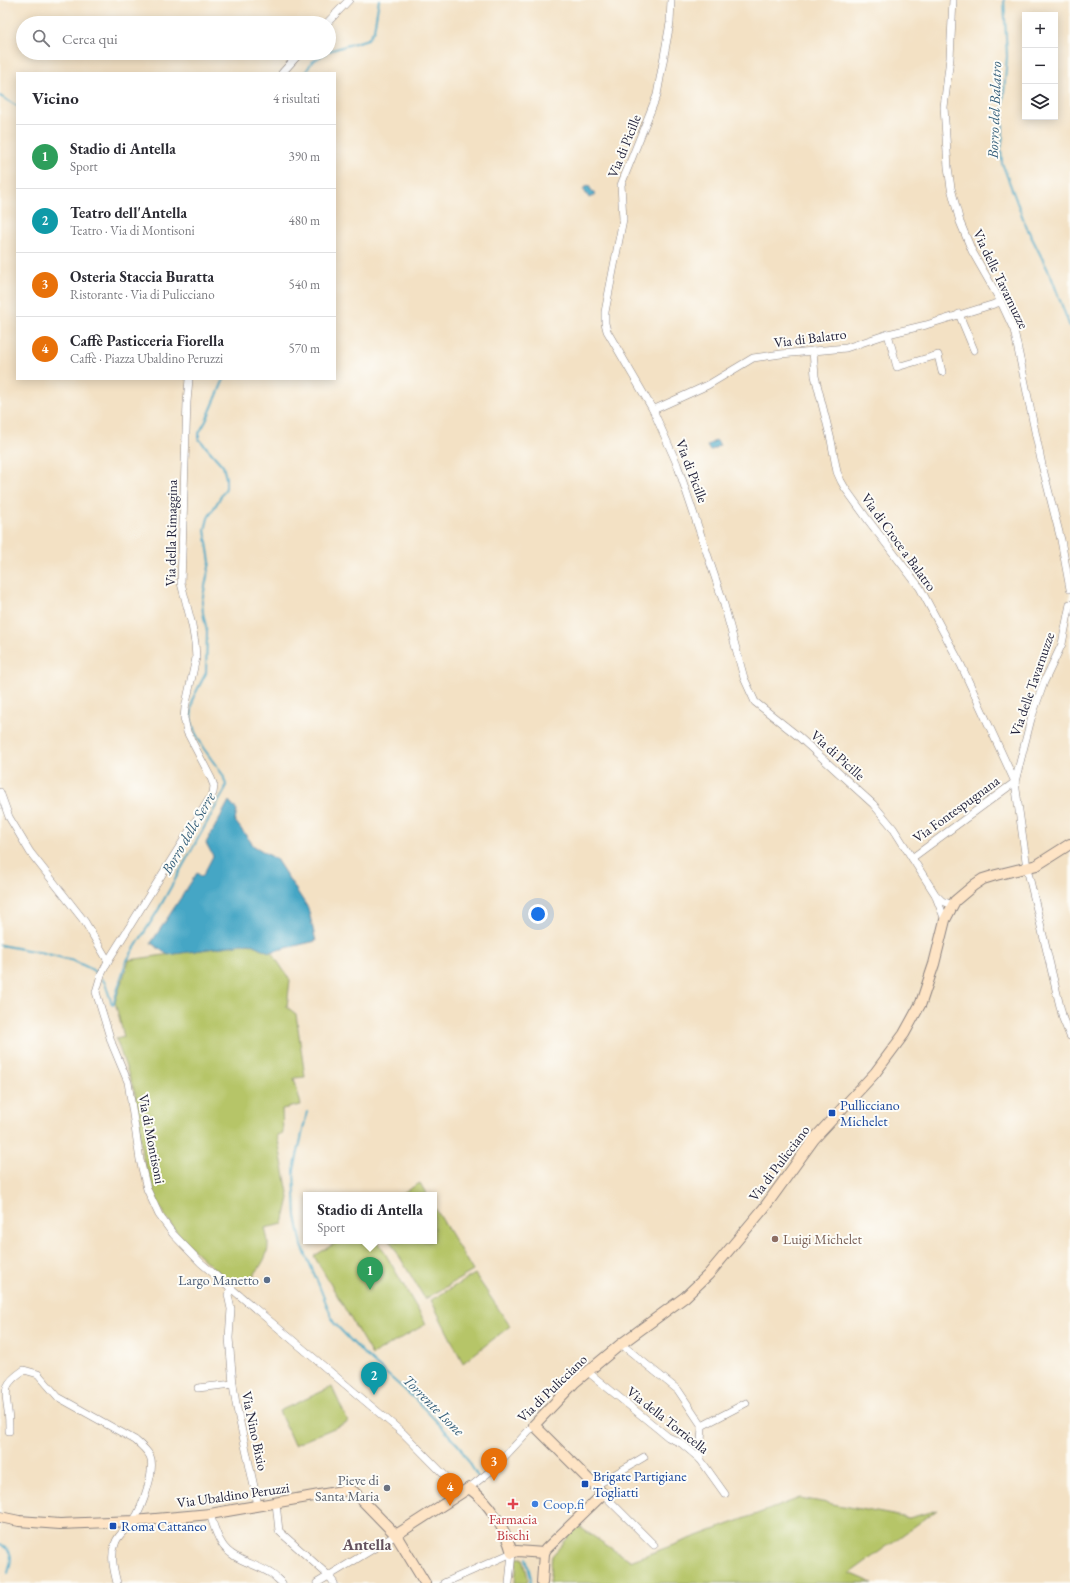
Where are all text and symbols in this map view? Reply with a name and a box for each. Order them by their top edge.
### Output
map controls [1022,12,1058,120]
button: + [1022,12,1058,48]
search box [16,16,336,60]
icon: search [30,27,52,49]
text: Cerca qui [62,29,118,48]
button: − [1022,48,1058,84]
water label: Borro del Balatro [983,61,1005,160]
button: layers [1022,84,1058,120]
text: Vicino [32,87,79,109]
text: 4 risultati [273,90,320,107]
street label: Via di Picille [603,111,645,180]
text: Stadio di Antella [70,139,176,158]
text: 1 [42,148,48,165]
text: 390 m [289,148,320,165]
text: Sport [70,158,98,175]
text: Teatro dell'Antella [70,203,187,222]
text: 2 [42,212,48,229]
text: 480 m [289,212,320,229]
text: Teatro · Via di Montisoni [70,222,195,239]
street label: Via delle Tavarnuzze [969,226,1033,332]
text: Osteria Staccia Buratta [70,267,214,286]
text: 3 [42,276,48,293]
text: 540 m [289,276,320,293]
text: Ristorante · Via di Pulicciano [70,286,215,303]
street label: Via di Balatro [773,325,847,351]
text: Caffè Pasticceria Fiorella [70,331,224,350]
text: 4 [42,340,48,357]
text: 570 m [289,340,320,357]
text: Caffè · Piazza Ubaldino Peruzzi [70,350,223,367]
street label: Via di Picille [672,437,713,506]
street label: Via della Rimaggina [161,479,181,587]
street label: Via di Croce a Balatro [857,490,941,595]
street label: Via delle Tavarnuzze [1006,629,1058,738]
street label: Via di Picille [807,726,869,784]
street label: Via Fontespugnana [909,771,1003,847]
water label: Borro delle Serre [156,788,220,878]
your location [528,904,548,924]
street label: Via di Montisoni [134,1093,170,1186]
place label: Pullicciano Michelet [840,1096,900,1130]
marker: Pullicciano Michelet [827,1108,837,1118]
street label: Via di Pulicciano [745,1121,813,1205]
popup [303,1192,437,1244]
text: Stadio di Antella [317,1200,423,1219]
text: Sport [317,1219,345,1236]
place label: Luigi Michelet [783,1230,863,1248]
marker: Luigi Michelet [770,1234,780,1244]
pin: 1 [357,1257,383,1290]
place label: Largo Manetto [178,1271,259,1289]
marker: Largo Manetto [262,1275,272,1285]
street label: Via di Pulicciano [513,1350,591,1426]
pin: 2 [361,1362,387,1395]
water label: Torrente Isone [399,1370,469,1440]
street label: Via della Torricella [623,1382,713,1458]
street label: Via Nino Bixio [238,1390,272,1472]
pin: 3 [481,1448,507,1481]
place label: Brigate Partigiane Togliatti [593,1467,687,1501]
place label: Pieve di Santa Maria [315,1471,380,1505]
pin: 4 [437,1473,463,1506]
street label: Via Ubaldino Peruzzi [176,1478,291,1512]
marker: Brigate Partigiane Togliatti [580,1479,590,1489]
marker: Pieve di Santa Maria [382,1483,392,1493]
place label: Coop.fi [543,1495,584,1513]
marker: Farmacia Bischi [508,1499,518,1509]
marker: Coop.fi [530,1499,540,1509]
place label: Farmacia Bischi [489,1510,538,1544]
place label: Roma Cattaneo [121,1517,207,1535]
marker: Roma Cattaneo [108,1521,118,1531]
district label: Antella [341,1534,393,1555]

